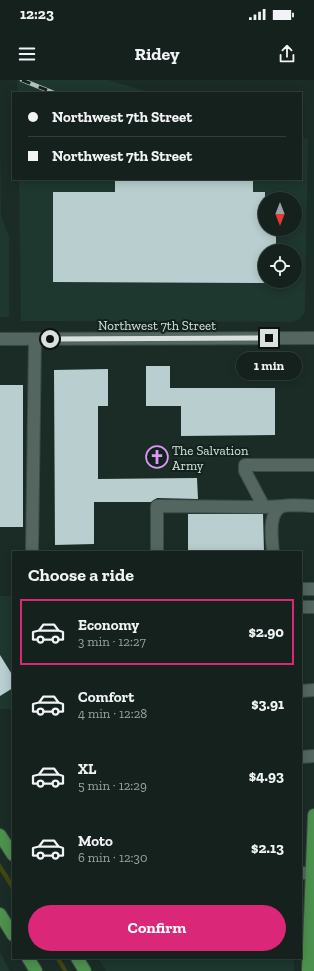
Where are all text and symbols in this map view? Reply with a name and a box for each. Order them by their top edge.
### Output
text: 12:23 [20,5,54,23]
icon: menu [16,43,38,65]
text: Ridey [134,43,180,65]
icon: share [276,43,298,65]
text: Northwest 7th Street [52,108,192,126]
text: Northwest 7th Street [52,147,192,165]
north arrow [258,192,302,236]
map controls [258,192,302,288]
button: locate [258,244,302,288]
street label: Northwest 7th Street [98,318,216,333]
route end [260,329,278,347]
route start [41,330,59,348]
callout: 1 min [236,352,302,380]
text: 1 min [254,358,284,373]
place label: The Salvation Army [172,443,249,473]
church icon: The Salvation Army [144,444,170,470]
text: Choose a ride [28,564,134,586]
icon: car [30,614,66,650]
text: Economy [78,616,139,634]
text: $2.90 [248,623,284,641]
text: 3 min · 12:27 [78,634,146,649]
icon: car [30,686,66,722]
text: Comfort [78,688,134,706]
text: $3.91 [251,695,284,713]
text: 4 min · 12:28 [78,706,147,721]
icon: car [30,758,66,794]
text: XL [78,760,96,778]
text: $4.93 [249,767,284,785]
text: 5 min · 12:29 [78,778,147,793]
icon: car [30,830,66,866]
text: Moto [78,832,113,850]
text: $2.13 [251,839,284,857]
text: 6 min · 12:30 [78,850,147,865]
button: Confirm [28,905,286,951]

